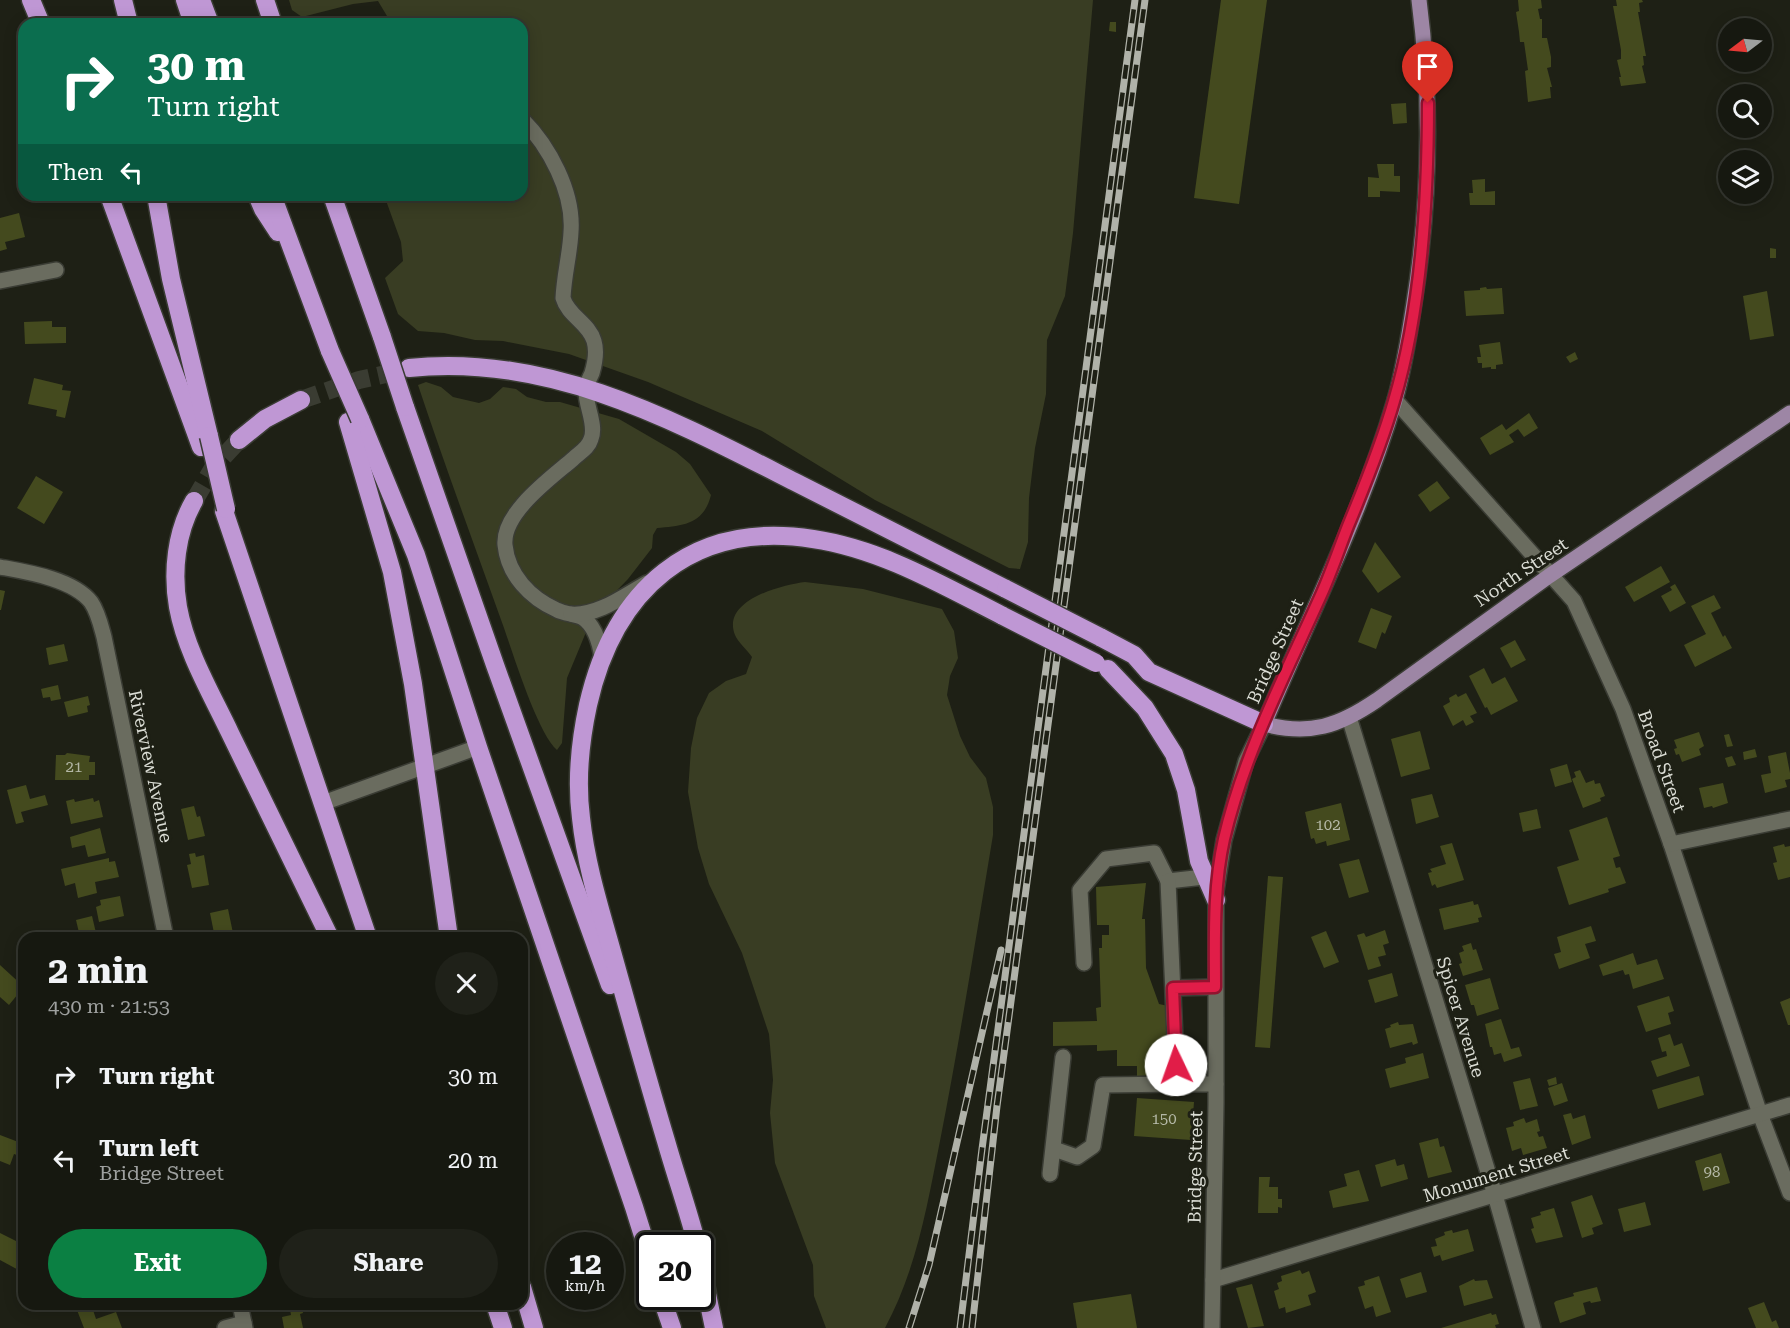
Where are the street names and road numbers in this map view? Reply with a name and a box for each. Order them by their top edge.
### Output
street label: North Street [1471,533,1572,611]
street label: Bridge Street [1243,595,1308,707]
street label: Riverview Avenue [125,688,177,844]
street label: Broad Street [1634,707,1690,815]
street label: Spicer Avenue [1433,954,1489,1080]
street label: Bridge Street [1184,1110,1206,1223]
street label: Monument Street [1420,1142,1572,1206]

